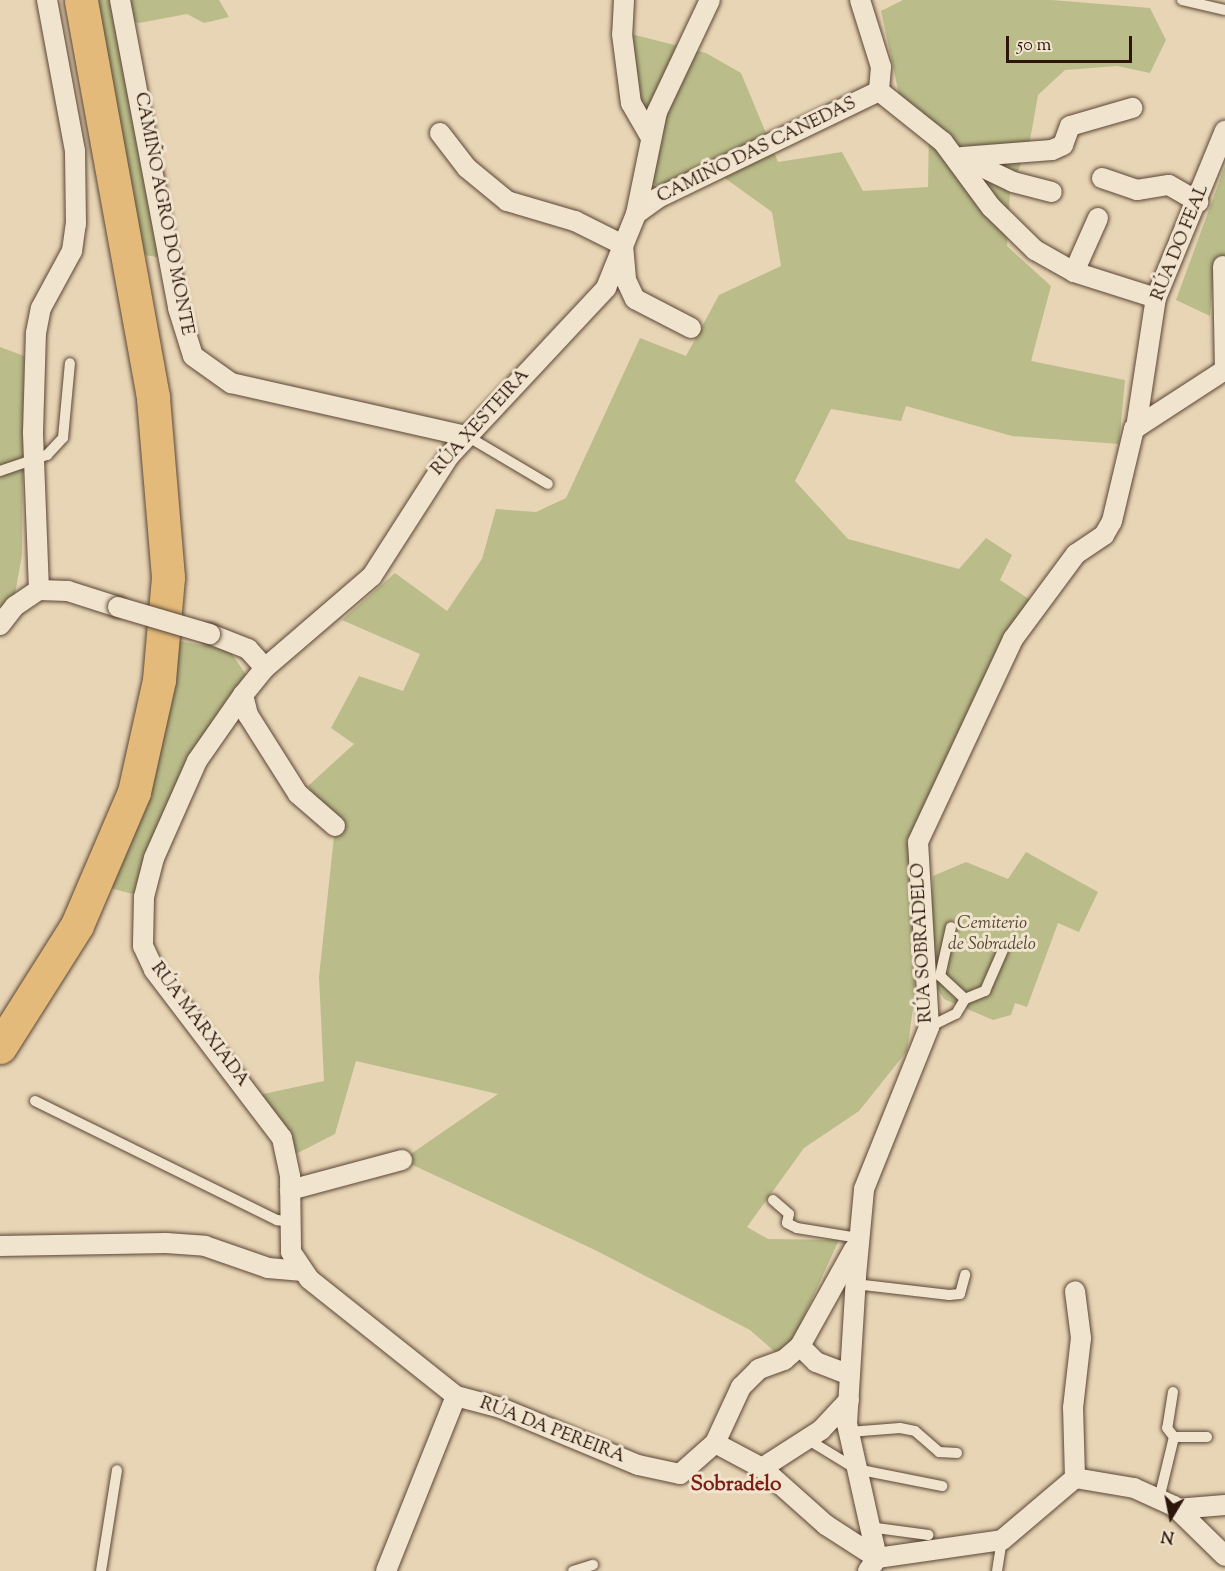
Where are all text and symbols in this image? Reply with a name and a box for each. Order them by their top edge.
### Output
scale bar [1009,24,1135,62]
text: 50 m [1017,33,1051,59]
street label: CAMIÑO AGRO DO MONTE [129,91,197,337]
street label: CAMIÑO DAS CANEDAS [654,93,860,209]
street label: RÚA DO FEAL [1148,182,1214,304]
street label: RÚA XESTEIRA [427,365,535,481]
street label: RÚA SOBRADELO [908,862,938,1024]
park label: Cemiterio de Sobradelo [948,914,1036,956]
street label: RÚA MARXIADA [145,959,253,1091]
street label: RÚA DA PEREIRA [476,1393,628,1469]
district label: Sobradelo [690,1472,782,1498]
north arrow [1141,1487,1201,1547]
text: N [1159,1523,1176,1548]

